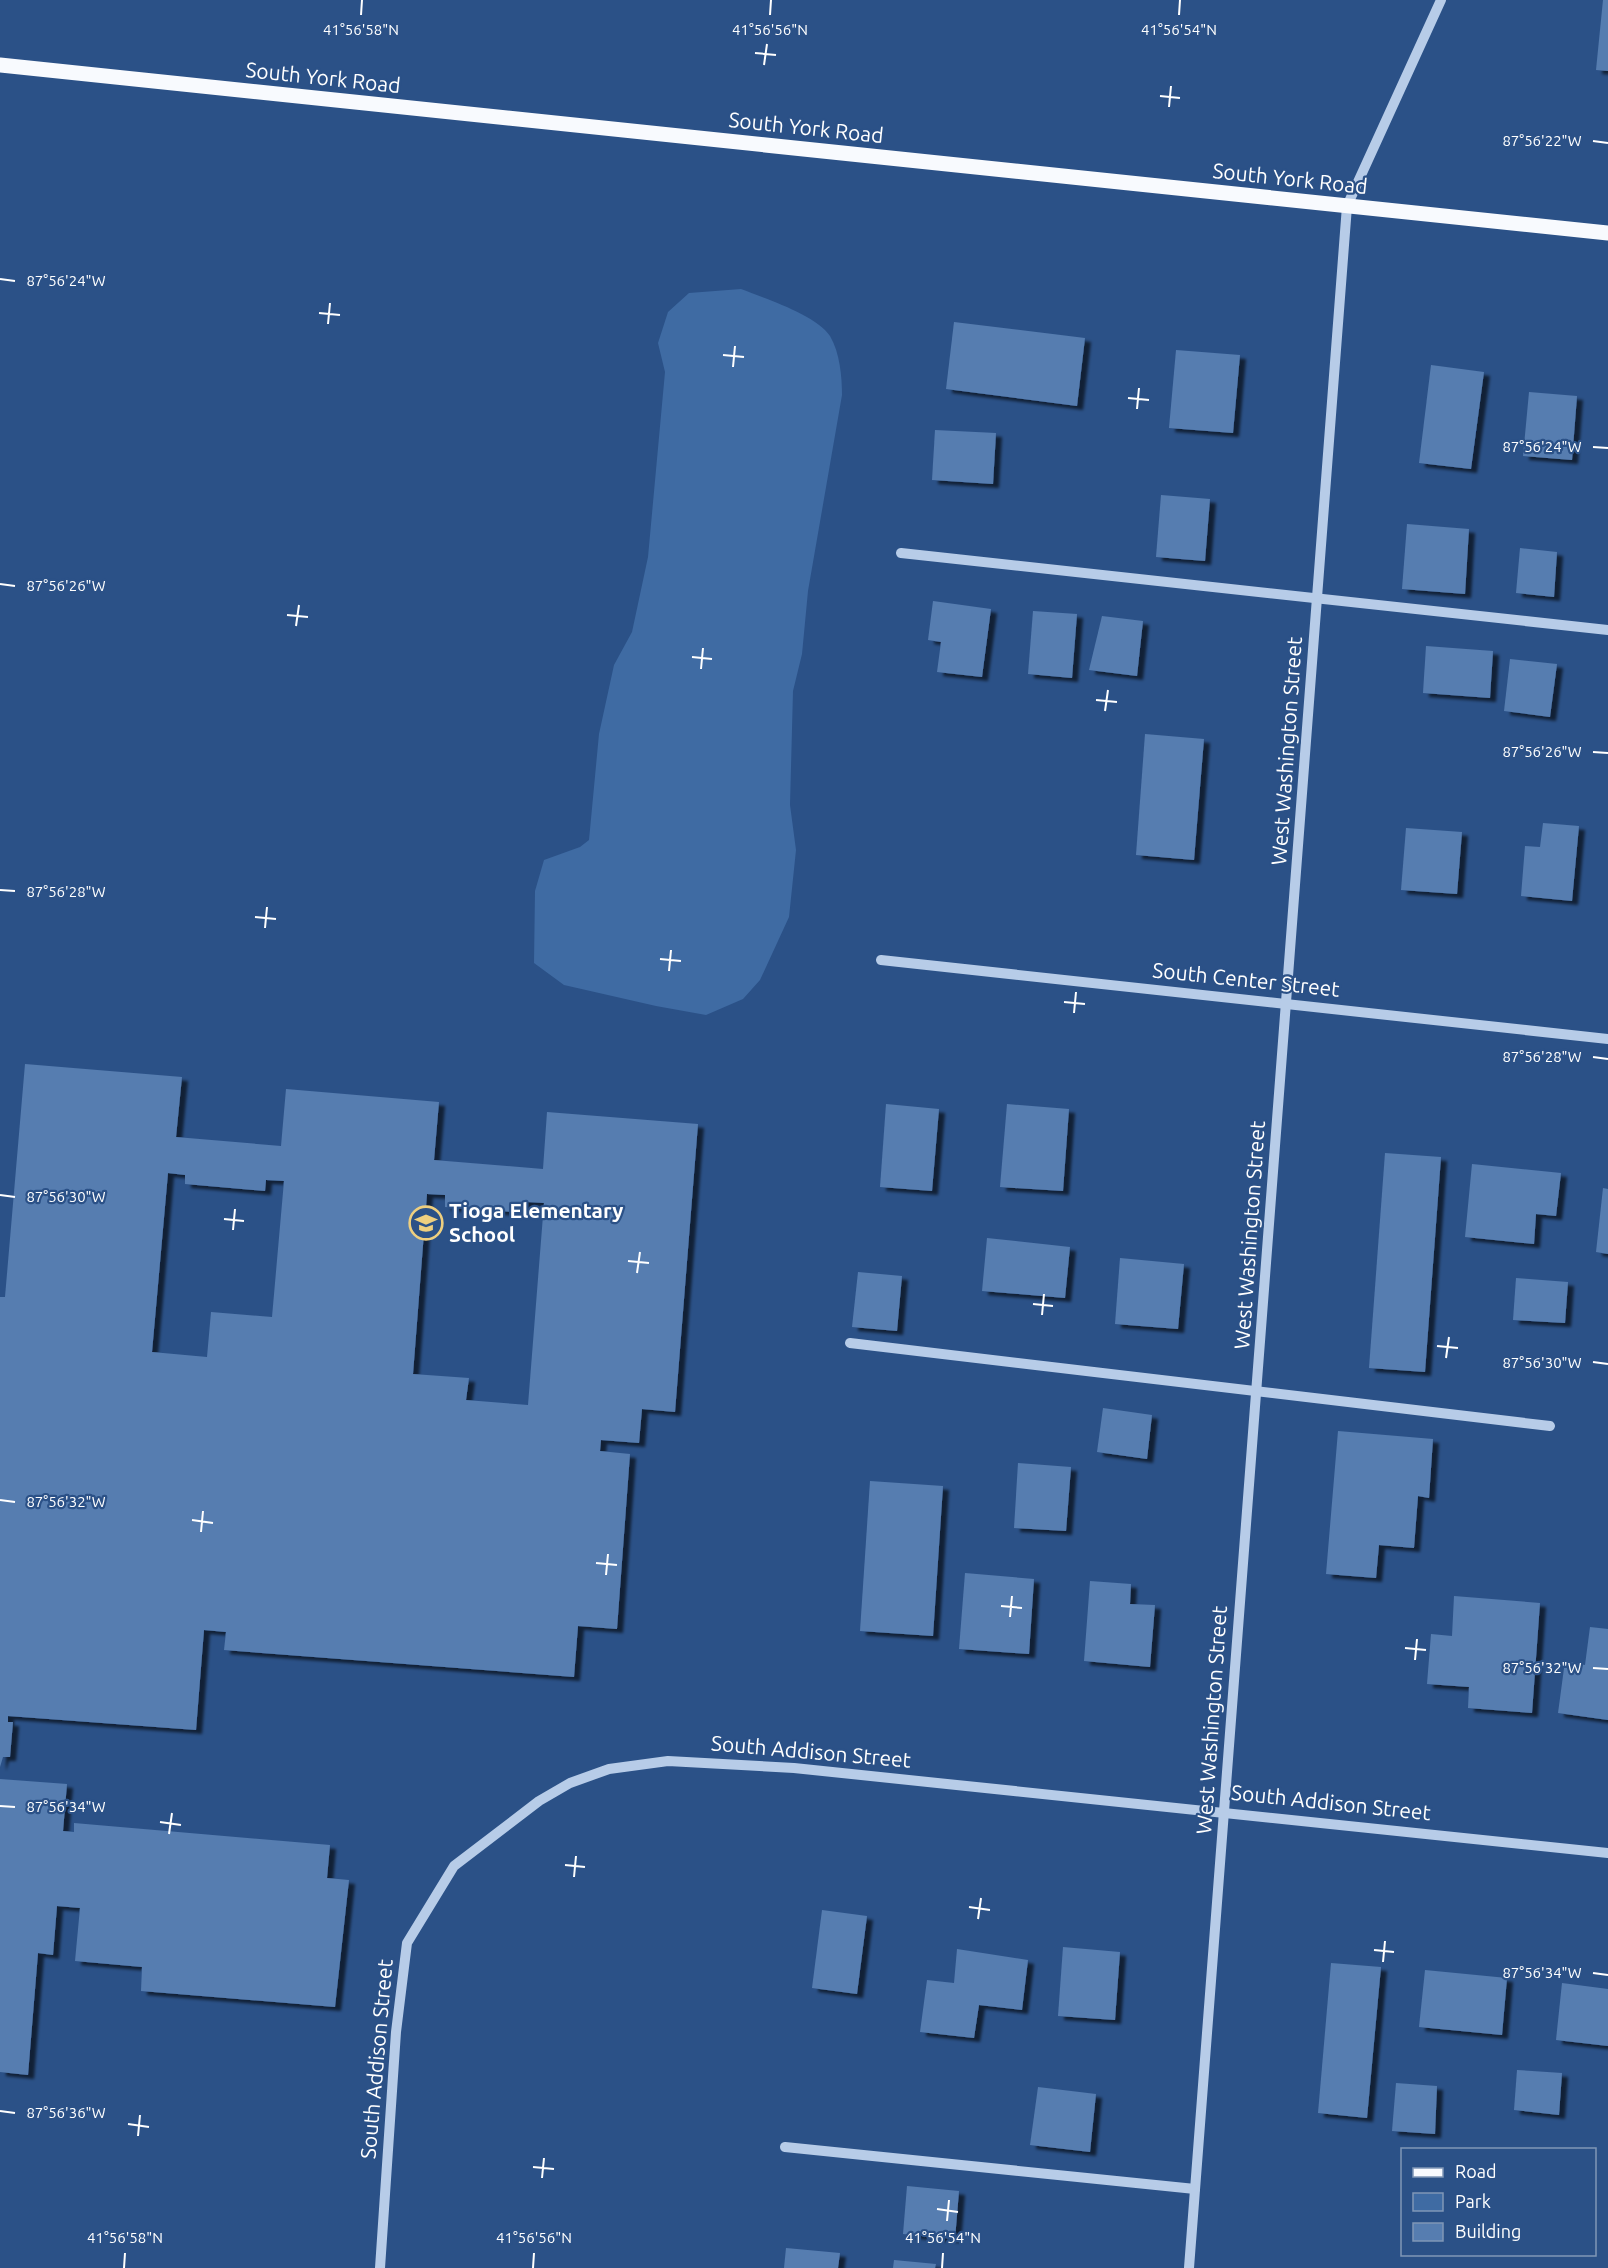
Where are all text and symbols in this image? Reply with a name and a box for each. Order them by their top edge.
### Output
text: 41°56'58"N [323,21,399,38]
text: 41°56'56"N [732,21,808,38]
text: 41°56'54"N [1141,21,1217,38]
street label: South York Road [244,57,402,97]
street label: South York Road [727,107,885,147]
text: 87°56'22"W [1502,132,1582,149]
street label: South York Road [1211,158,1369,198]
text: 87°56'24"W [26,272,106,289]
text: 87°56'24"W [1502,438,1582,455]
text: 87°56'26"W [26,577,106,594]
street label: West Washington Street [1266,636,1306,866]
text: 87°56'26"W [1502,743,1582,760]
text: 87°56'28"W [26,883,106,900]
street label: South Center Street [1151,957,1341,1001]
text: 87°56'28"W [1502,1048,1582,1065]
street label: West Washington Street [1229,1120,1269,1350]
text: 87°56'30"W [26,1188,106,1205]
place label: Tioga Elementary School [449,1198,623,1246]
school or university icon: Tioga Elementary School [408,1205,444,1241]
text: 87°56'30"W [1502,1354,1582,1371]
text: 87°56'32"W [26,1493,106,1510]
street label: West Washington Street [1191,1605,1231,1835]
text: 87°56'32"W [1502,1659,1582,1676]
street label: South Addison Street [710,1730,912,1772]
street label: South Addison Street [1230,1780,1432,1824]
text: 87°56'34"W [26,1798,106,1815]
street label: South Addison Street [355,1958,397,2160]
text: 87°56'34"W [1502,1964,1582,1981]
text: 87°56'36"W [26,2104,106,2121]
legend [1401,2148,1596,2256]
text: Road [1455,2161,1497,2181]
text: Park [1455,2191,1491,2211]
text: Building [1455,2221,1521,2241]
text: 41°56'58"N [87,2229,163,2246]
text: 41°56'56"N [496,2229,572,2246]
text: 41°56'54"N [905,2229,981,2246]

